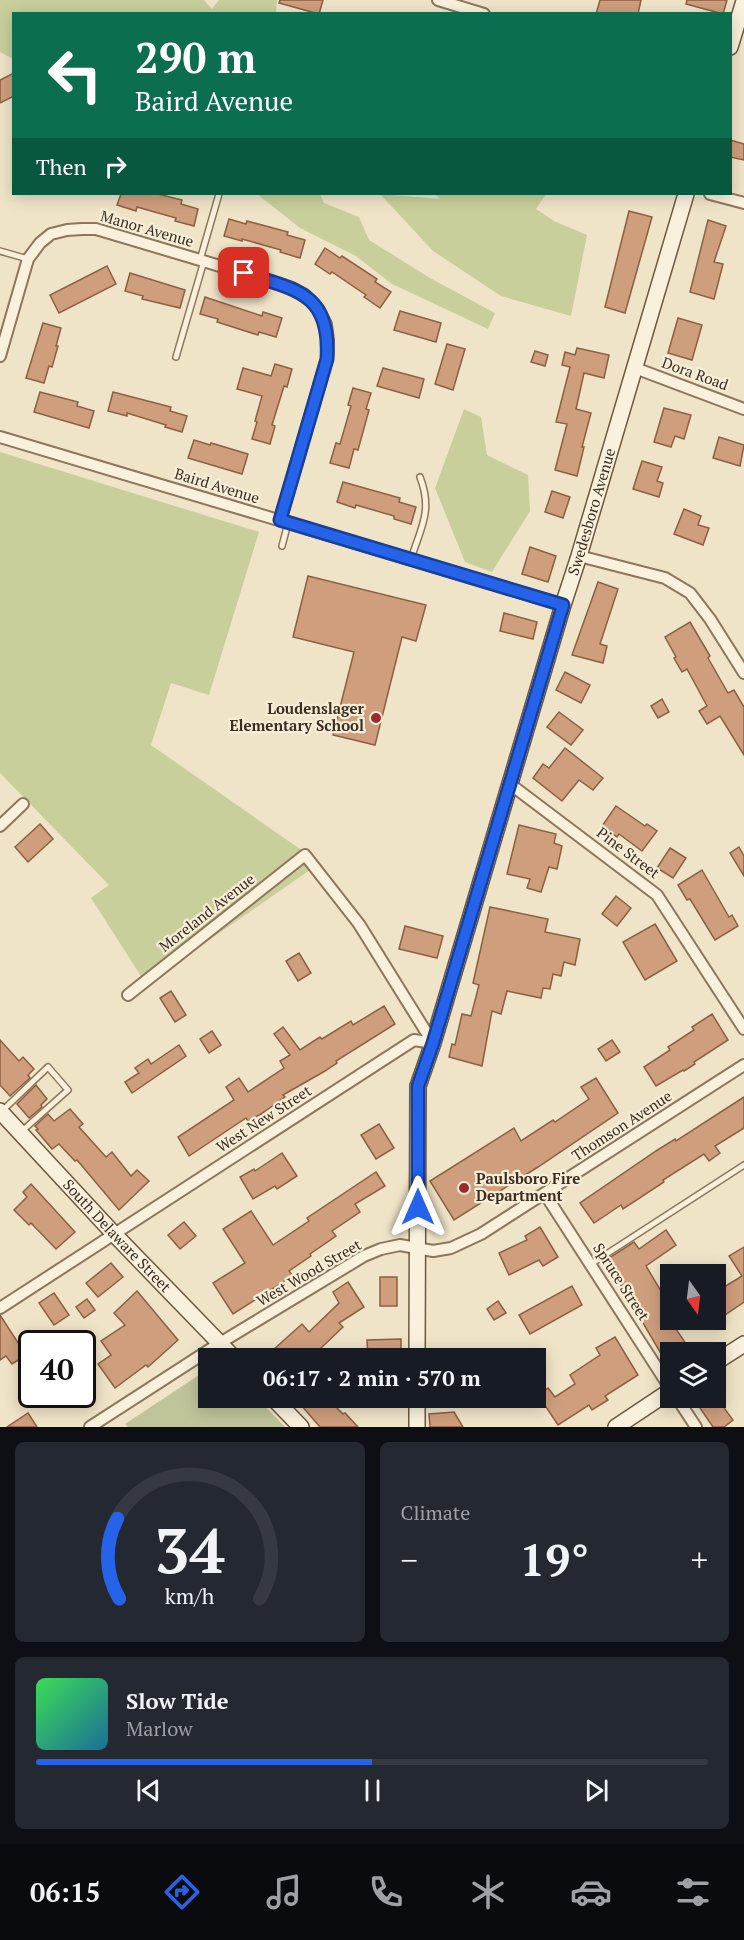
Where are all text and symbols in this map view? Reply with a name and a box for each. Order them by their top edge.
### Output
text: 290 m [135,29,256,85]
icon: left [36,36,114,114]
text: Baird Avenue [135,83,293,119]
icon: right [99,150,132,183]
text: Then [36,152,87,181]
street label: Manor Avenue [98,205,196,251]
pin [218,247,269,298]
icon: arrive [227,256,260,289]
street label: Dora Road [659,352,731,394]
street label: Swedesboro Avenue [562,446,619,578]
street label: Baird Avenue [172,463,262,507]
place label: Loudenslager Elementary School [229,698,365,735]
marker: Loudenslager Elementary School [369,711,383,725]
street label: Pine Street [593,822,664,883]
street label: Moreland Avenue [154,868,258,956]
street label: West New Street [212,1080,315,1156]
street label: Thomson Avenue [568,1085,675,1165]
place label: Paulsboro Fire Department [476,1168,580,1205]
street label: South Delaware Street [59,1174,176,1296]
position arrow [386,1175,450,1239]
marker: Paulsboro Fire Department [457,1181,471,1195]
street label: West Wood Street [252,1234,365,1310]
street label: Spruce Street [589,1239,655,1325]
north arrow [660,1264,726,1330]
map controls [660,1264,726,1408]
speed limit sign: 40 [18,1330,96,1408]
button: layers [660,1342,726,1408]
text: 06:17 · 2 min · 570 m [263,1363,481,1392]
text: Climate [401,1499,470,1526]
text: 34 [154,1508,225,1591]
text: 19° [520,1529,589,1589]
text: − [401,1538,418,1581]
text: + [690,1538,708,1581]
text: km/h [165,1582,215,1610]
text: Slow Tide [126,1686,229,1715]
text: Marlow [126,1715,193,1742]
icon: previous [132,1774,165,1807]
icon: pause [356,1774,389,1807]
icon: next [580,1774,613,1807]
icon: directions [161,1871,203,1913]
icon: music [263,1871,305,1913]
icon: phone [365,1871,407,1913]
icon: climate [467,1871,509,1913]
icon: car [570,1871,612,1913]
icon: filters [672,1871,714,1913]
text: 06:15 [30,1874,100,1910]

